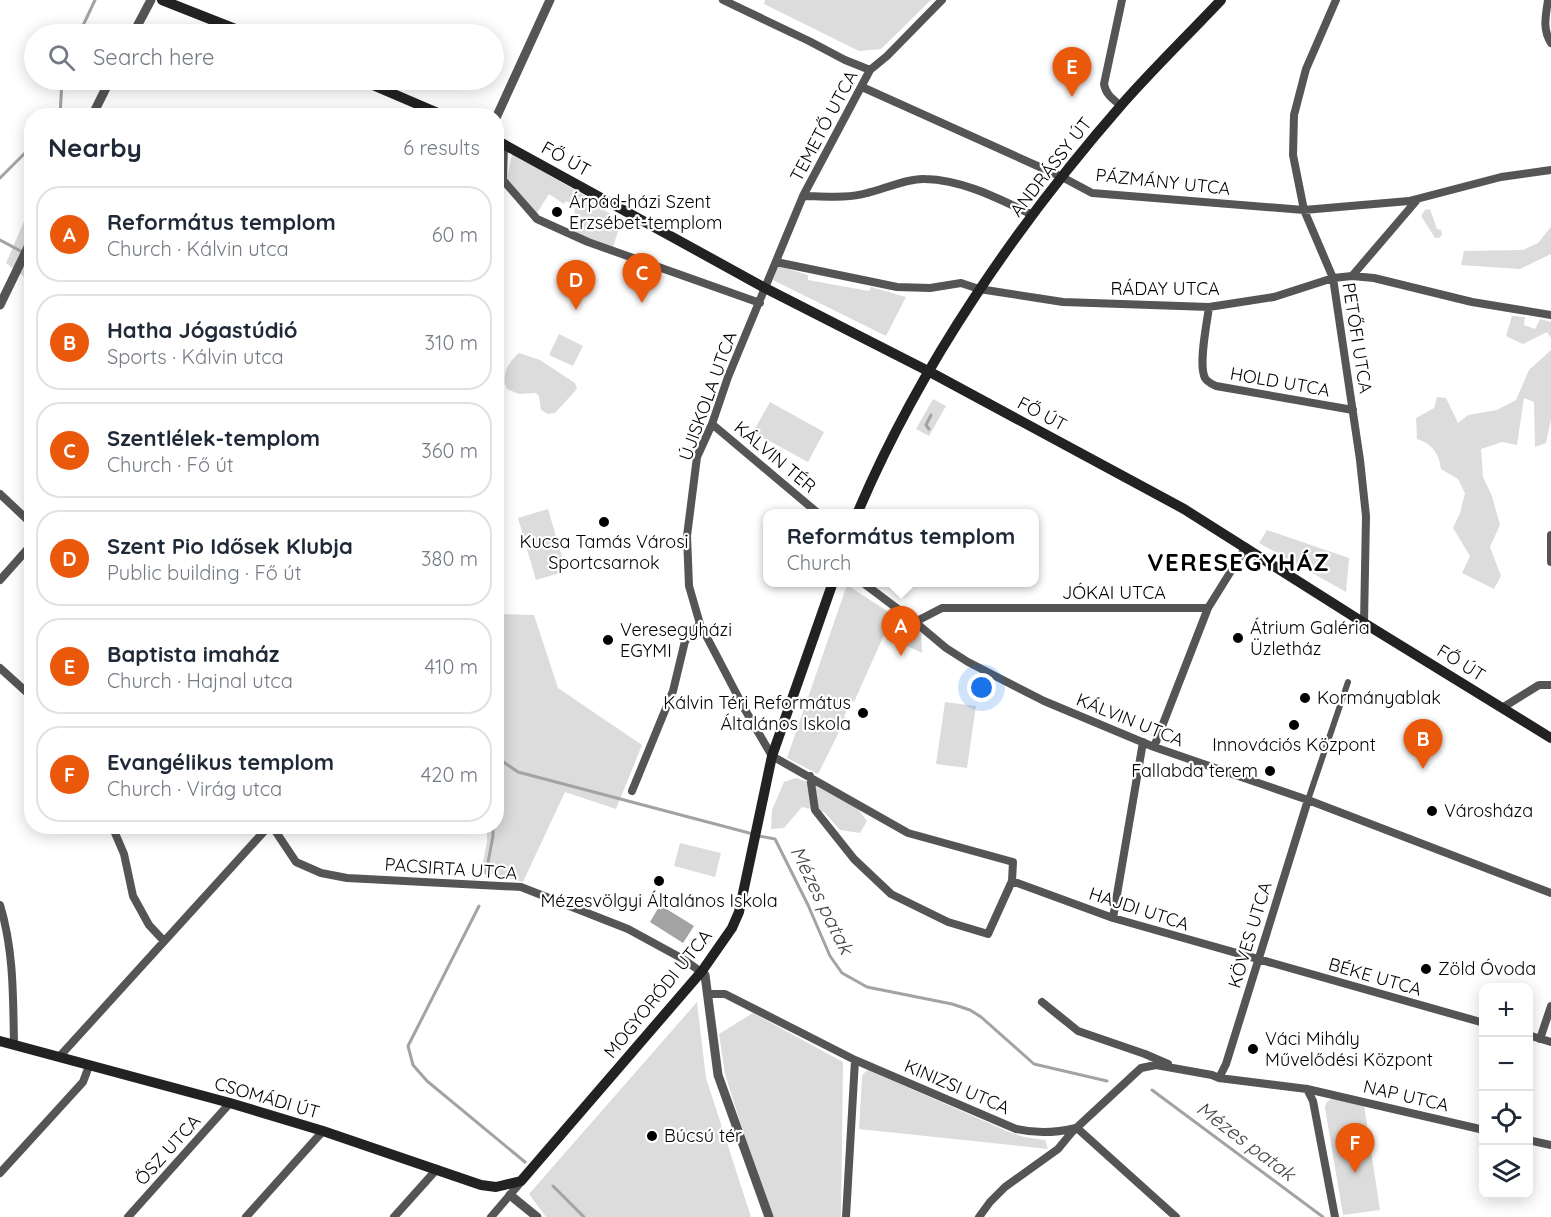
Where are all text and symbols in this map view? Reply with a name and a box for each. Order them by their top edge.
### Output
search box [24,24,504,90]
icon: search [45,41,78,74]
text: Search here [93,43,214,71]
pin: E [1052,48,1092,97]
street label: TEMETŐ UTCA [785,66,863,185]
street label: ANDRÁSSY ÚT [1005,112,1097,221]
text: Nearby [48,131,142,164]
text: 6 results [403,135,480,160]
street label: FŐ ÚT [538,136,595,181]
street label: PÁZMÁNY UTCA [1095,163,1232,200]
place label: Árpád-házi Szent Erzsébet-templom [569,190,722,234]
marker: Árpád-házi Szent Erzsébet-templom [550,205,564,219]
text: Református templom [107,208,336,236]
text: A [63,222,76,247]
text: 60 m [432,222,478,247]
text: Church · Kálvin utca [107,236,289,261]
pin: C [622,254,662,303]
pin: D [556,260,596,310]
street label: RÁDAY UTCA [1110,277,1220,300]
street label: PETŐFI UTCA [1337,281,1378,395]
text: Hatha Jógastúdió [107,316,297,344]
street label: ÚJISKOLA UTCA [673,328,742,464]
text: B [63,330,76,355]
text: 310 m [425,330,478,355]
text: Sports · Kálvin utca [107,344,284,369]
street label: HOLD UTCA [1228,361,1332,402]
street label: FŐ ÚT [1014,391,1071,436]
street label: KÁLVIN TÉR [730,416,821,498]
text: Szentlélek-templom [107,424,320,452]
text: C [63,438,76,463]
text: 360 m [421,438,478,463]
text: Church · Fő út [107,452,234,477]
popup [763,509,1039,587]
marker: Kucsa Tamás Városi Sportcsarnok [597,515,611,529]
text: Református templom [787,522,1015,550]
place label: Kucsa Tamás Városi Sportcsarnok [520,530,688,574]
text: Szent Pio Idősek Klubja [107,532,353,560]
text: D [62,546,77,571]
text: 380 m [421,546,478,571]
district label: VERESEGYHÁZ [1147,547,1331,577]
text: Church [787,550,851,575]
text: Public building · Fő út [107,560,301,585]
street label: JÓKAI UTCA [1062,581,1166,604]
pin: A [882,606,920,656]
place label: Átrium Galéria Üzletház [1250,616,1370,660]
place label: Veresegyházi EGYMI [620,618,732,662]
marker: Átrium Galéria Üzletház [1231,631,1245,645]
marker: Veresegyházi EGYMI [601,633,615,647]
street label: FŐ ÚT [1433,639,1490,686]
text: Baptista imaház [107,640,279,668]
text: E [64,654,75,679]
text: 410 m [425,654,478,679]
text: Church · Hajnal utca [107,668,293,693]
your location [967,673,996,702]
place label: Kormányablak [1317,686,1441,709]
street label: KÁLVIN UTCA [1073,688,1188,752]
place label: Kálvin Téri Református Általános Iskola [663,691,851,735]
marker: Kormányablak [1298,691,1312,705]
marker: Kálvin Téri Református Általános Iskola [856,706,870,720]
marker: Innovációs Központ [1287,718,1301,732]
pin: B [1404,720,1442,769]
place label: Innovációs Központ [1212,733,1376,756]
text: Evangélikus templom [107,748,334,776]
place label: Fallabda terem [1131,759,1258,782]
text: F [64,762,75,787]
text: 420 m [421,762,478,787]
marker: Fallabda terem [1263,764,1277,778]
text: Church · Virág utca [107,776,282,801]
place label: Városháza [1444,799,1533,822]
marker: Városháza [1425,804,1439,818]
water label: Mézes patak [786,842,860,960]
street label: PACSIRTA UTCA [384,852,519,885]
marker: Mézesvölgyi Általános Iskola [652,874,666,888]
street label: KÖVES UTCA [1222,879,1277,991]
street label: HAJDI UTCA [1086,882,1192,936]
place label: Mézesvölgyi Általános Iskola [540,889,778,912]
street label: MOGYORÓDI UTCA [599,924,717,1063]
street label: BÉKE UTCA [1326,952,1425,1001]
place label: Zöld Óvoda [1438,957,1536,980]
marker: Zöld Óvoda [1419,962,1433,976]
map controls [1479,983,1533,1199]
button: + [1479,983,1533,1037]
place label: Váci Mihály Művelődési Központ [1265,1027,1433,1071]
button: − [1479,1037,1533,1091]
marker: Váci Mihály Művelődési Központ [1246,1042,1260,1056]
street label: KINIZSI UTCA [901,1054,1014,1119]
street label: CSOMÁDI ÚT [212,1072,322,1124]
street label: NAP UTCA [1361,1075,1451,1117]
button: locate [1479,1091,1533,1145]
water label: Mézes patak [1192,1095,1302,1187]
street label: ŐSZ UTCA [130,1109,206,1190]
place label: Búcsú tér [664,1124,742,1147]
pin: F [1336,1124,1374,1173]
marker: Búcsú tér [645,1129,659,1143]
button: layers [1479,1145,1533,1199]

